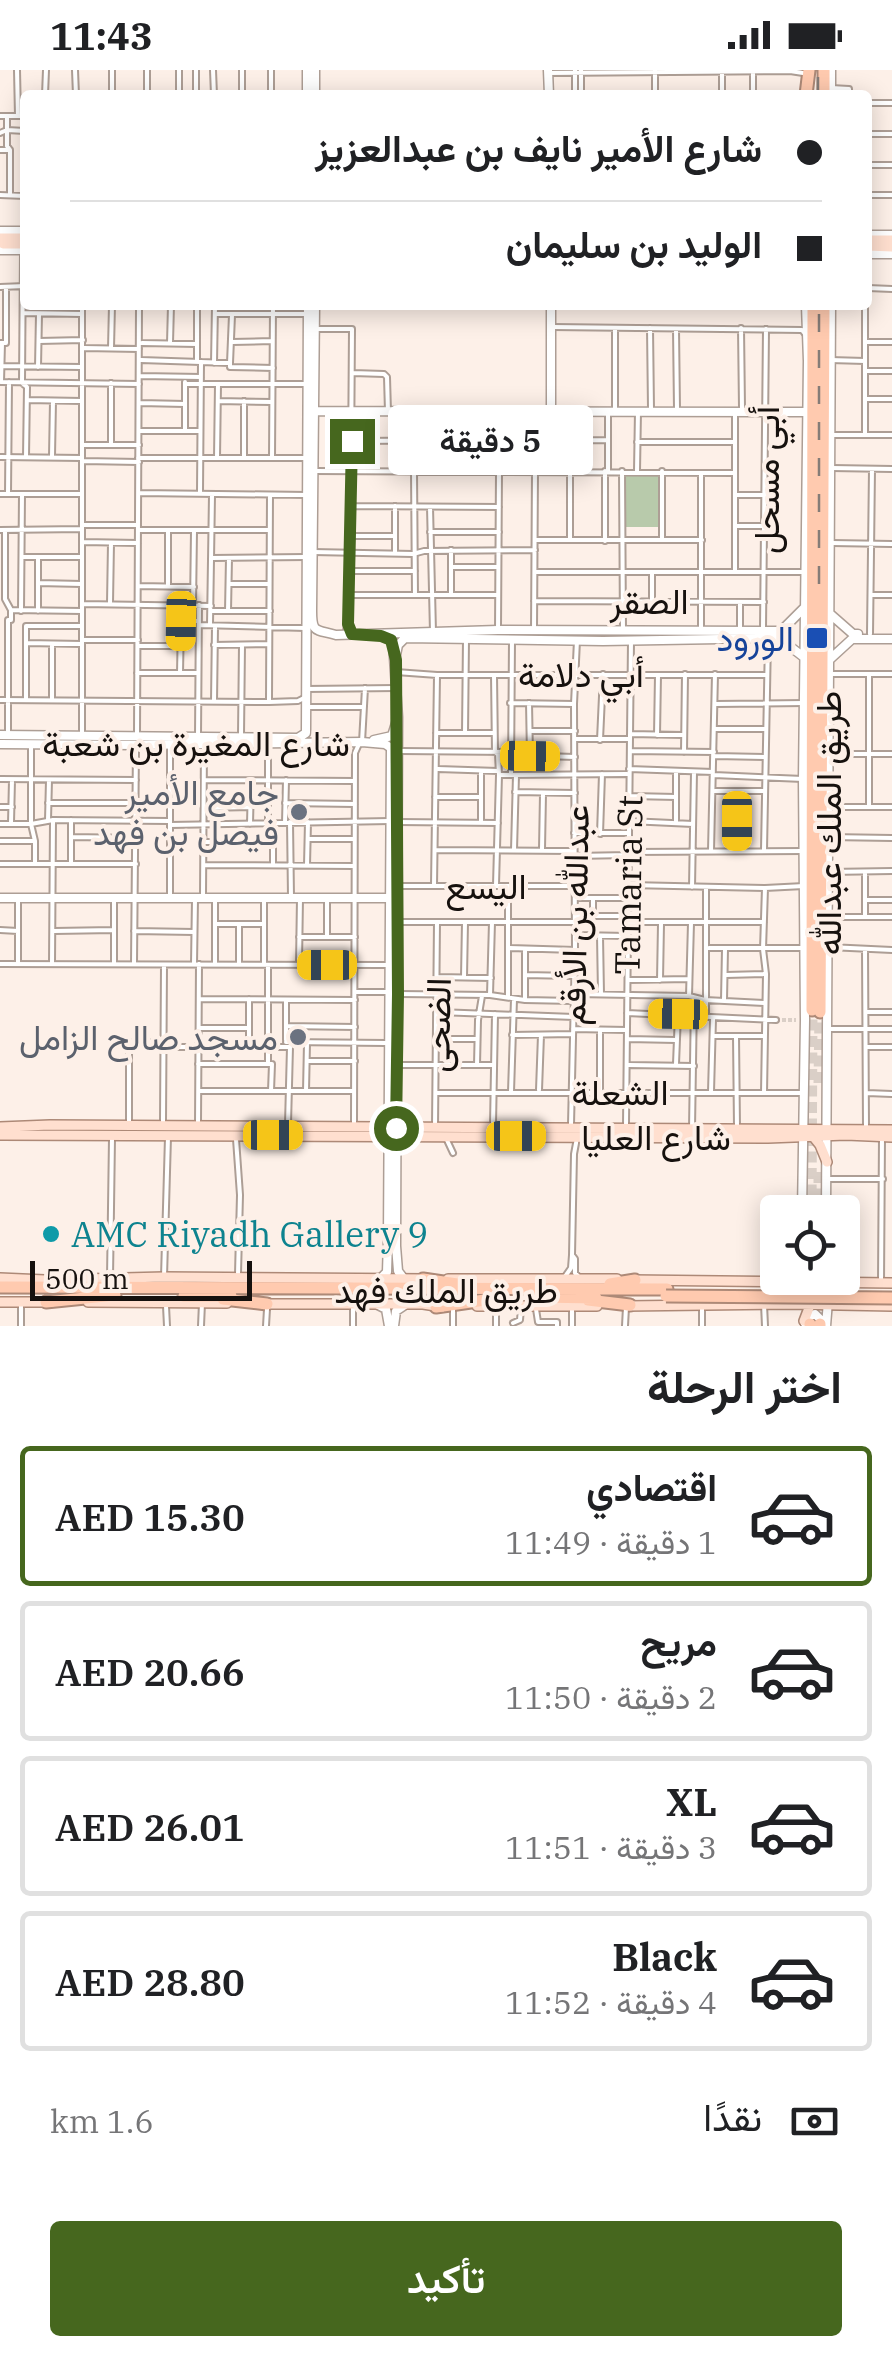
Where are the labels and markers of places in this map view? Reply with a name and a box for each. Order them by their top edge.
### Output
place label: الورود [716,615,794,661]
marker: الورود [804,625,830,651]
place label: جامع الأمير فيصل بن فهد [93,769,279,855]
marker: جامع الأمير فيصل بن فهد [288,801,310,823]
place label: مسجد صالح الزامل [19,1014,278,1062]
marker: مسجد صالح الزامل [287,1026,309,1048]
place label: AMC Riyadh Gallery 9 [71,1211,428,1257]
marker: AMC Riyadh Gallery 9 [40,1223,62,1245]

